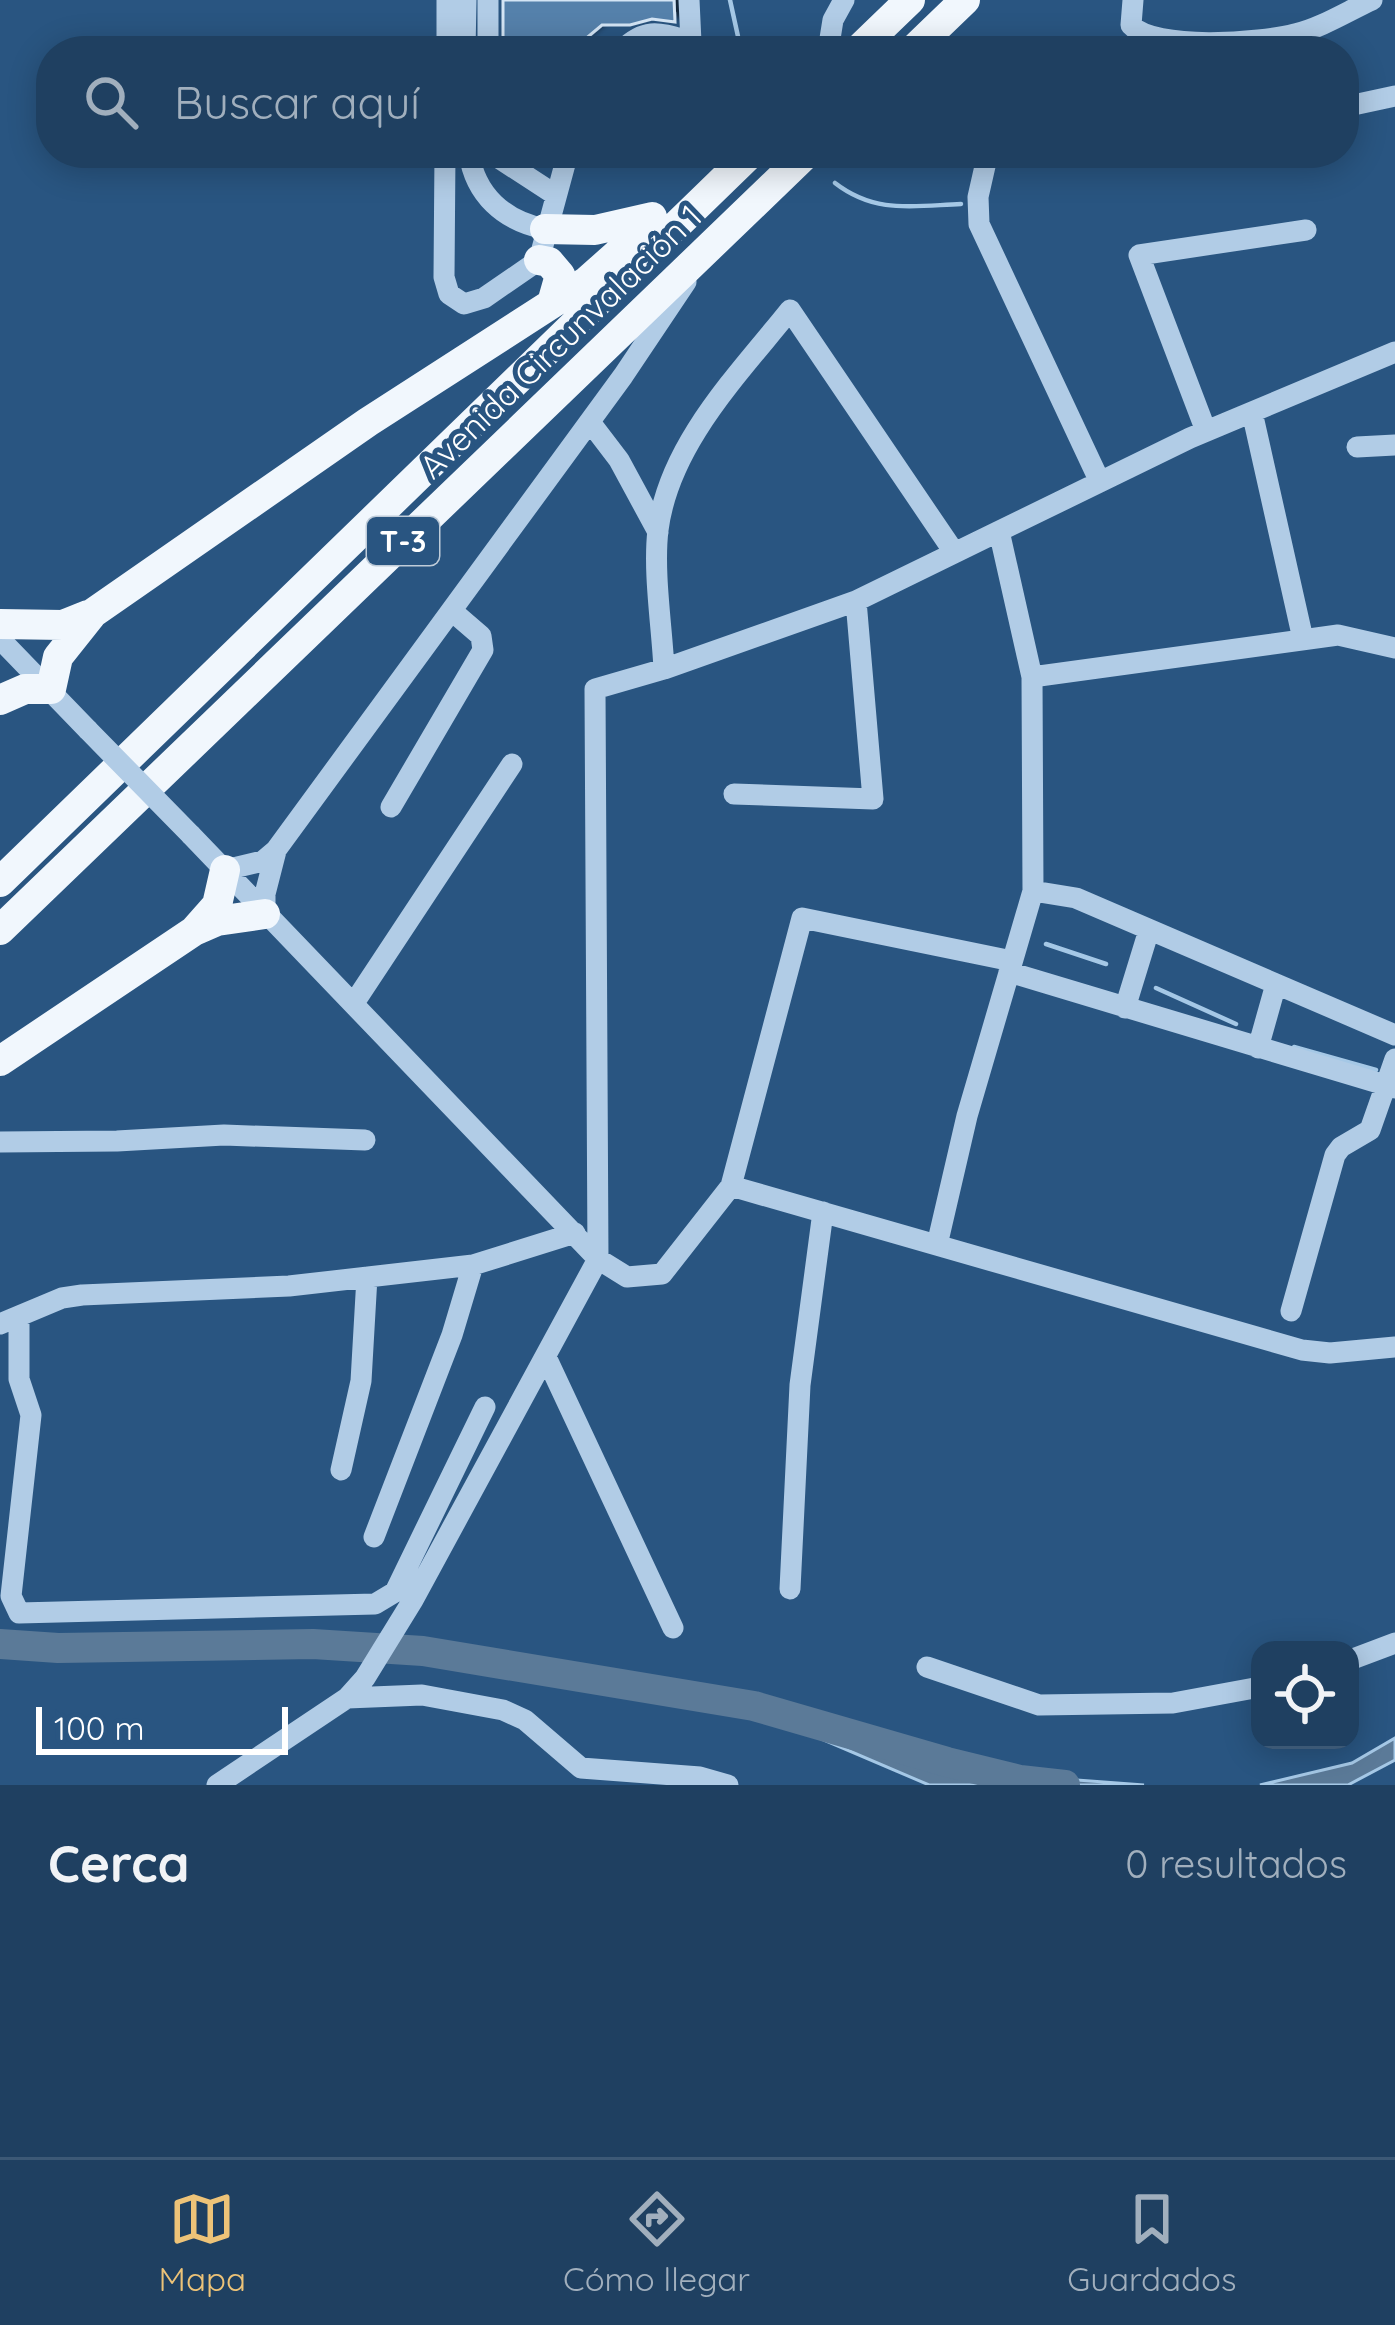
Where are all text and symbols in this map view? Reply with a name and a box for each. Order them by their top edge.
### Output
search box [36,36,1359,168]
icon: search [78,69,144,135]
text: Buscar aquí [174,74,420,130]
street label: Avenida Circunvalación 1 [410,196,710,486]
road number: T-3 [367,517,439,565]
map controls [1251,1641,1359,1749]
button: locate [1251,1641,1359,1749]
scale bar [36,1701,288,1754]
text: 100 m [54,1707,145,1748]
text: Cerca [48,1831,190,1895]
text: 0 resultados [1125,1839,1347,1888]
tab: Mapa [159,2186,246,2299]
tab: Cómo llegar [563,2186,750,2299]
tab: Guardados [1067,2186,1236,2299]

